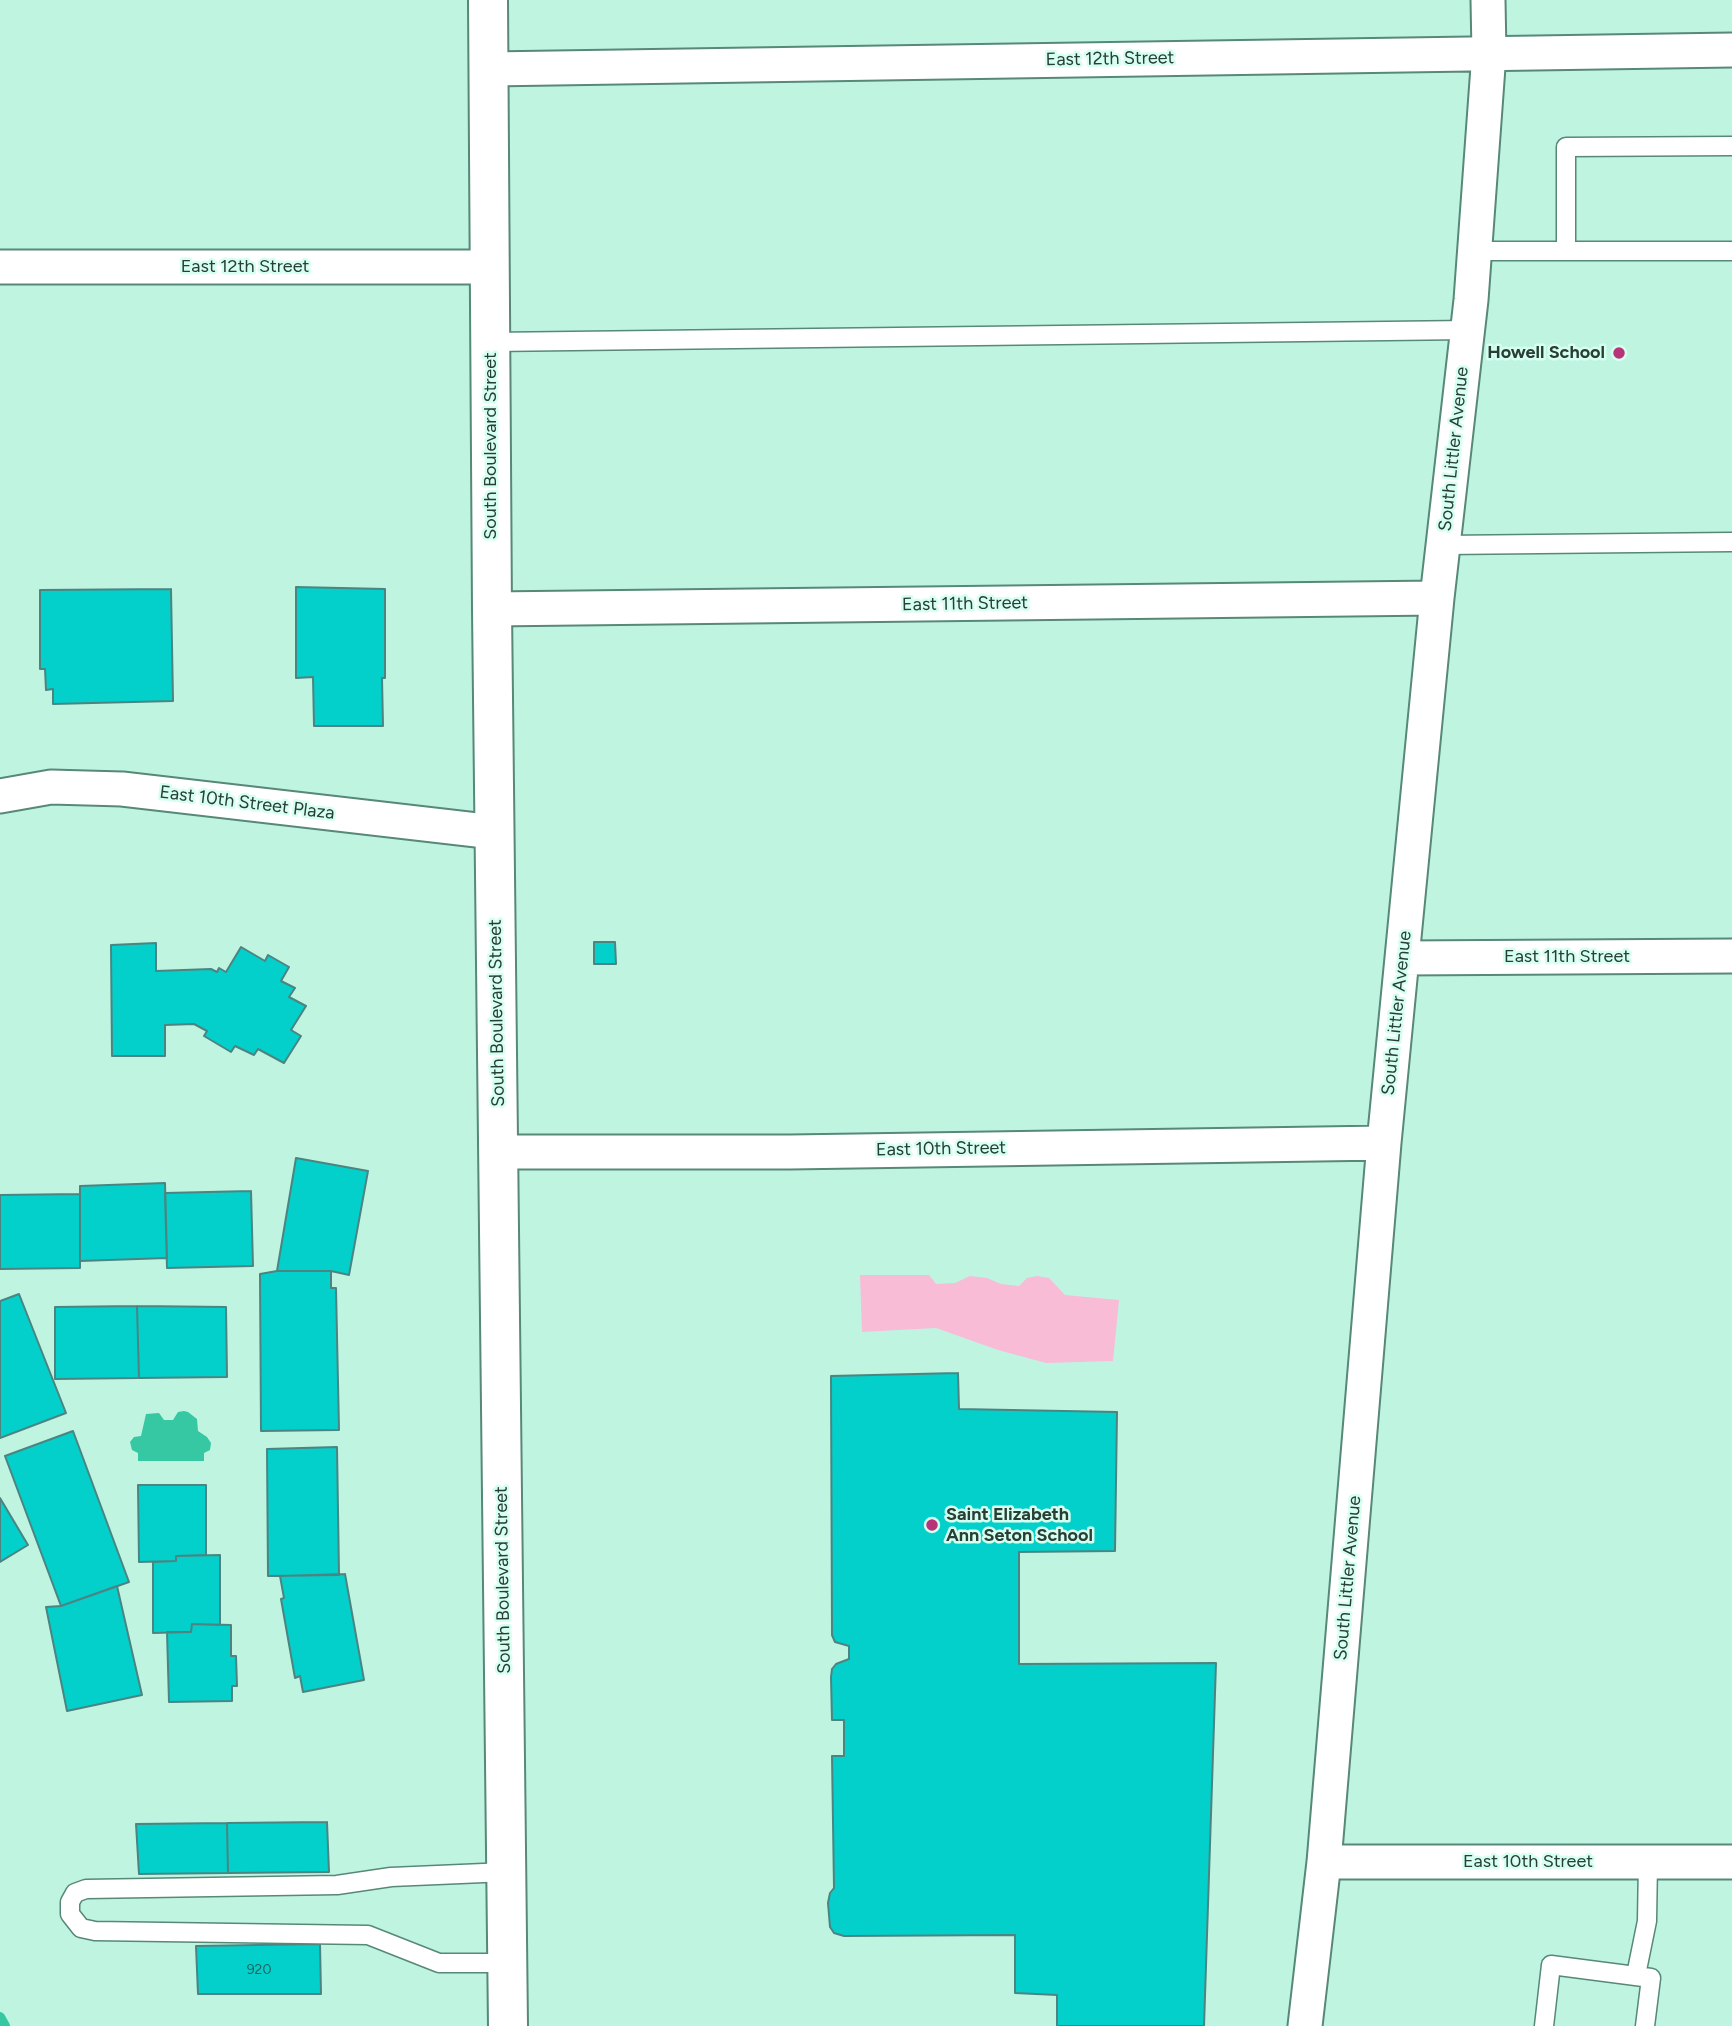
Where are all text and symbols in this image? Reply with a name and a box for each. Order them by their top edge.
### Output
street label: East 12th Street [1045,47,1175,71]
street label: East 12th Street [181,256,309,278]
place label: Howell School [1487,342,1605,364]
marker: Howell School [1611,345,1627,361]
street label: South Boulevard Street [480,352,502,540]
street label: South Littler Avenue [1435,366,1473,532]
street label: East 11th Street [902,592,1028,616]
street label: East 10th Street Plaza [158,782,336,824]
street label: South Boulevard Street [485,919,509,1107]
street label: South Littler Avenue [1378,930,1416,1096]
street label: East 11th Street [1504,946,1630,968]
street label: East 10th Street [876,1137,1006,1161]
street label: South Boulevard Street [491,1486,515,1674]
street label: South Littler Avenue [1330,1495,1366,1661]
place label: Saint Elizabeth Ann Seton School [946,1504,1093,1546]
marker: Saint Elizabeth Ann Seton School [924,1517,940,1533]
street label: East 10th Street [1463,1851,1593,1873]
house number: 920 [247,1962,271,1978]

